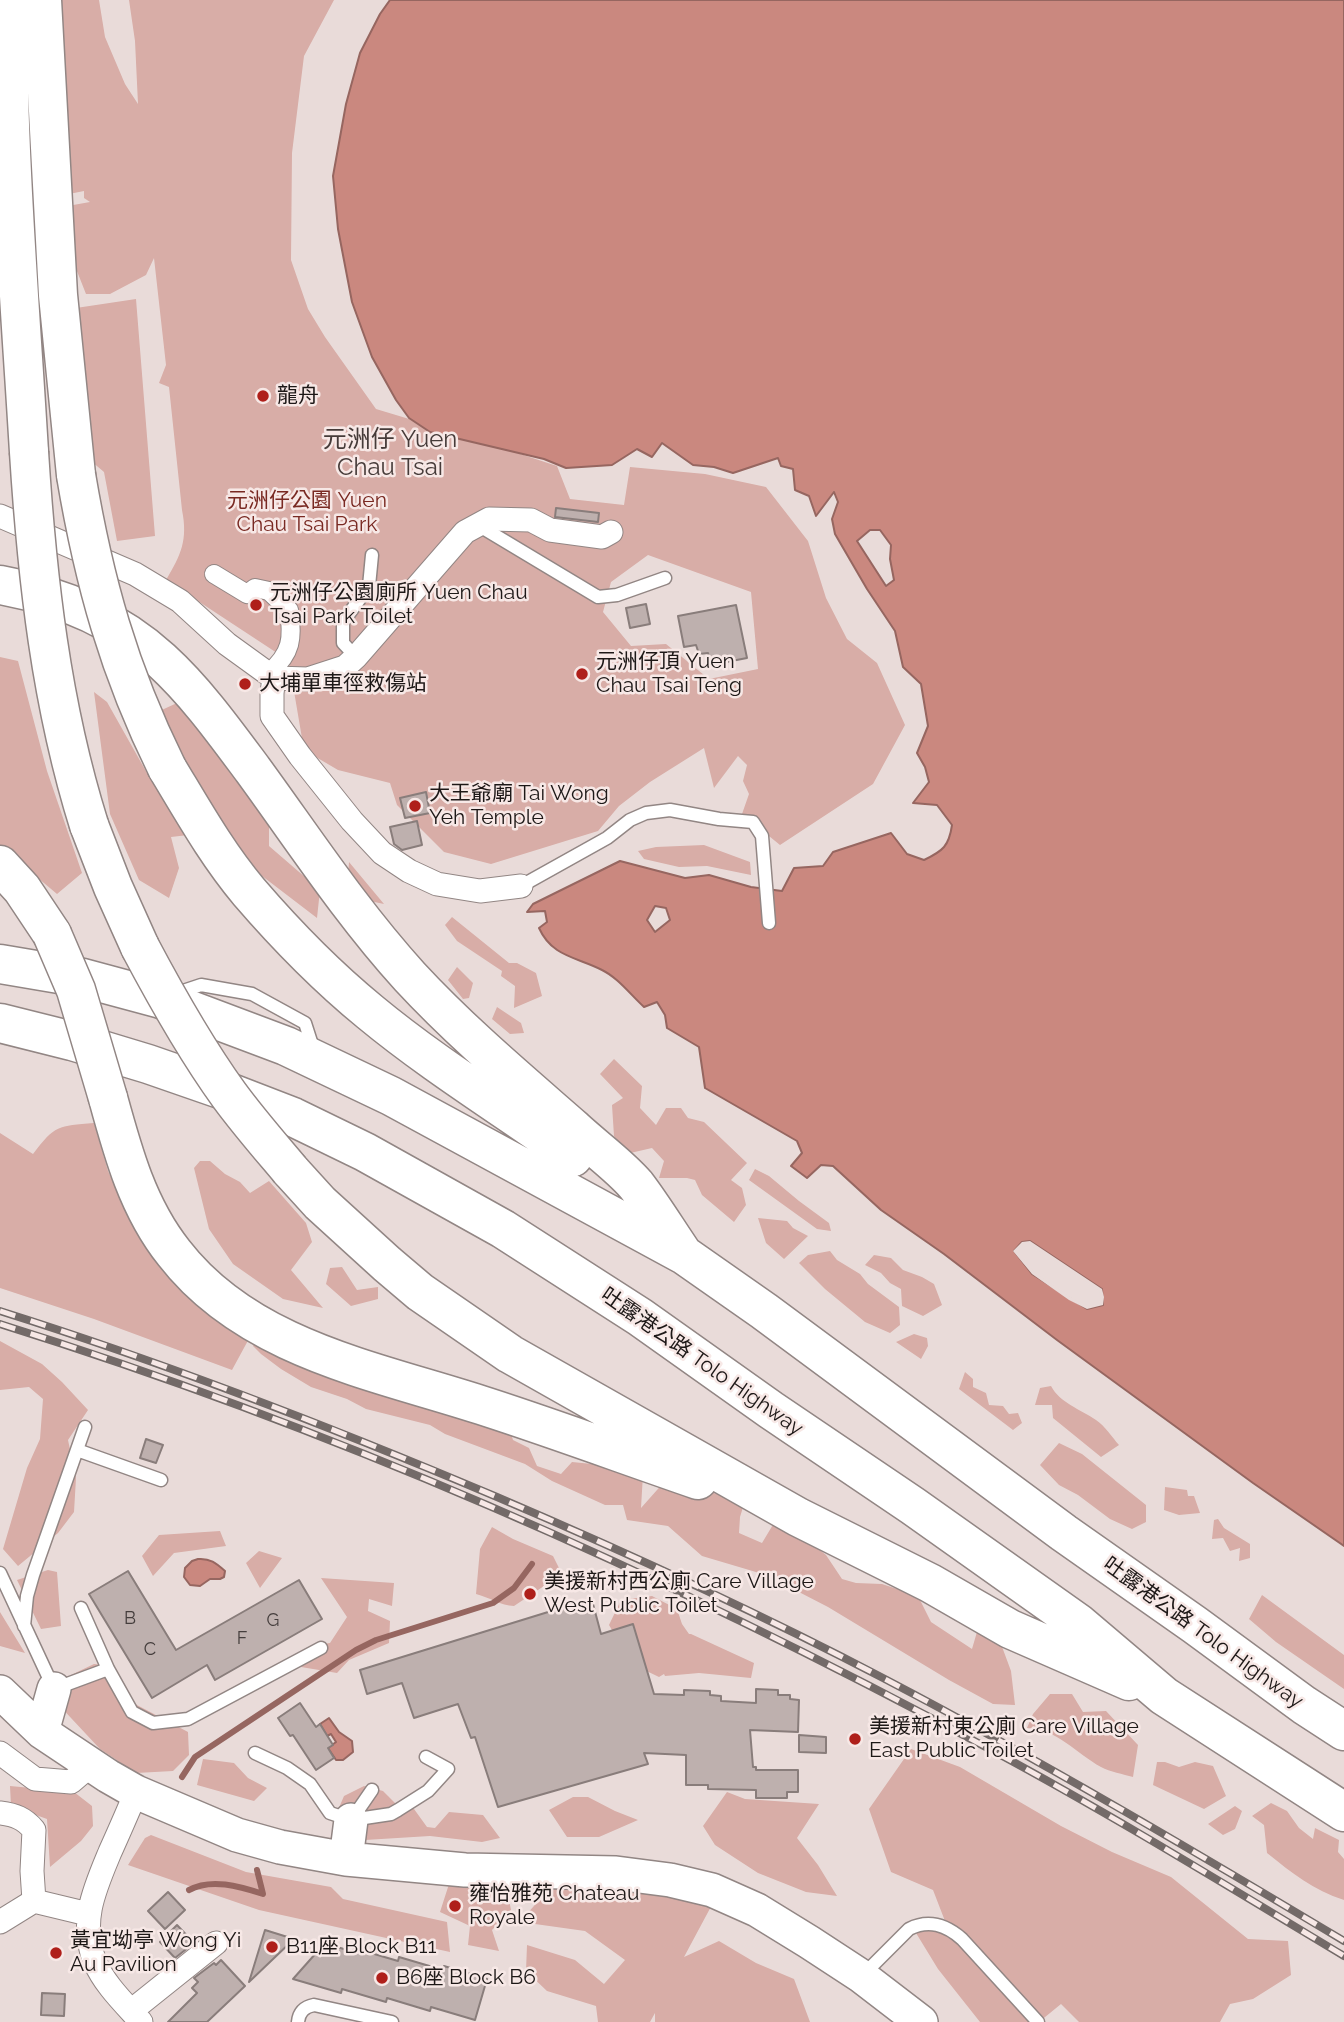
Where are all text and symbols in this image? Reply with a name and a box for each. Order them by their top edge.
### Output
place label: 龍舟 [277,383,319,409]
marker: 龍舟 [255,388,271,404]
district label: 元洲仔 Yuen Chau Tsai [323,426,457,482]
park label: 元洲仔公園 Yuen Chau Tsai Park [227,488,387,538]
place label: 元洲仔公園廁所 Yuen Chau Tsai Park Toilet [270,580,528,630]
marker: 元洲仔公園廁所 Yuen Chau Tsai Park Toilet [248,597,264,613]
place label: 元洲仔頂 Yuen Chau Tsai Teng [596,649,742,699]
marker: 元洲仔頂 Yuen Chau Tsai Teng [574,666,590,682]
place label: 大埔單車徑救傷站 [259,671,427,697]
marker: 大埔單車徑救傷站 [237,676,253,692]
place label: 大王爺廟 Tai Wong Yeh Temple [429,781,609,831]
marker: 大王爺廟 Tai Wong Yeh Temple [407,798,423,814]
street label: 吐露港公路 Tolo Highway [596,1283,808,1441]
street label: 吐露港公路 Tolo Highway [1098,1552,1308,1714]
place label: 美援新村西公廁 Care Village West Public Toilet [544,1569,814,1619]
marker: 美援新村西公廁 Care Village West Public Toilet [522,1586,538,1602]
house number: B [124,1608,136,1630]
house number: G [267,1610,279,1632]
house number: F [237,1628,247,1650]
house number: C [144,1639,156,1661]
place label: 美援新村東公廁 Care Village East Public Toilet [869,1714,1139,1764]
marker: 美援新村東公廁 Care Village East Public Toilet [847,1731,863,1747]
place label: 雍怡雅苑 Chateau Royale [469,1881,639,1931]
marker: 雍怡雅苑 Chateau Royale [447,1898,463,1914]
place label: 黃宜坳亭 Wong Yi Au Pavilion [70,1928,241,1978]
place label: B11座 Block B11 [286,1934,436,1960]
marker: B11座 Block B11 [264,1939,280,1955]
marker: 黃宜坳亭 Wong Yi Au Pavilion [48,1945,64,1961]
place label: B6座 Block B6 [396,1965,536,1991]
marker: B6座 Block B6 [374,1970,390,1986]

